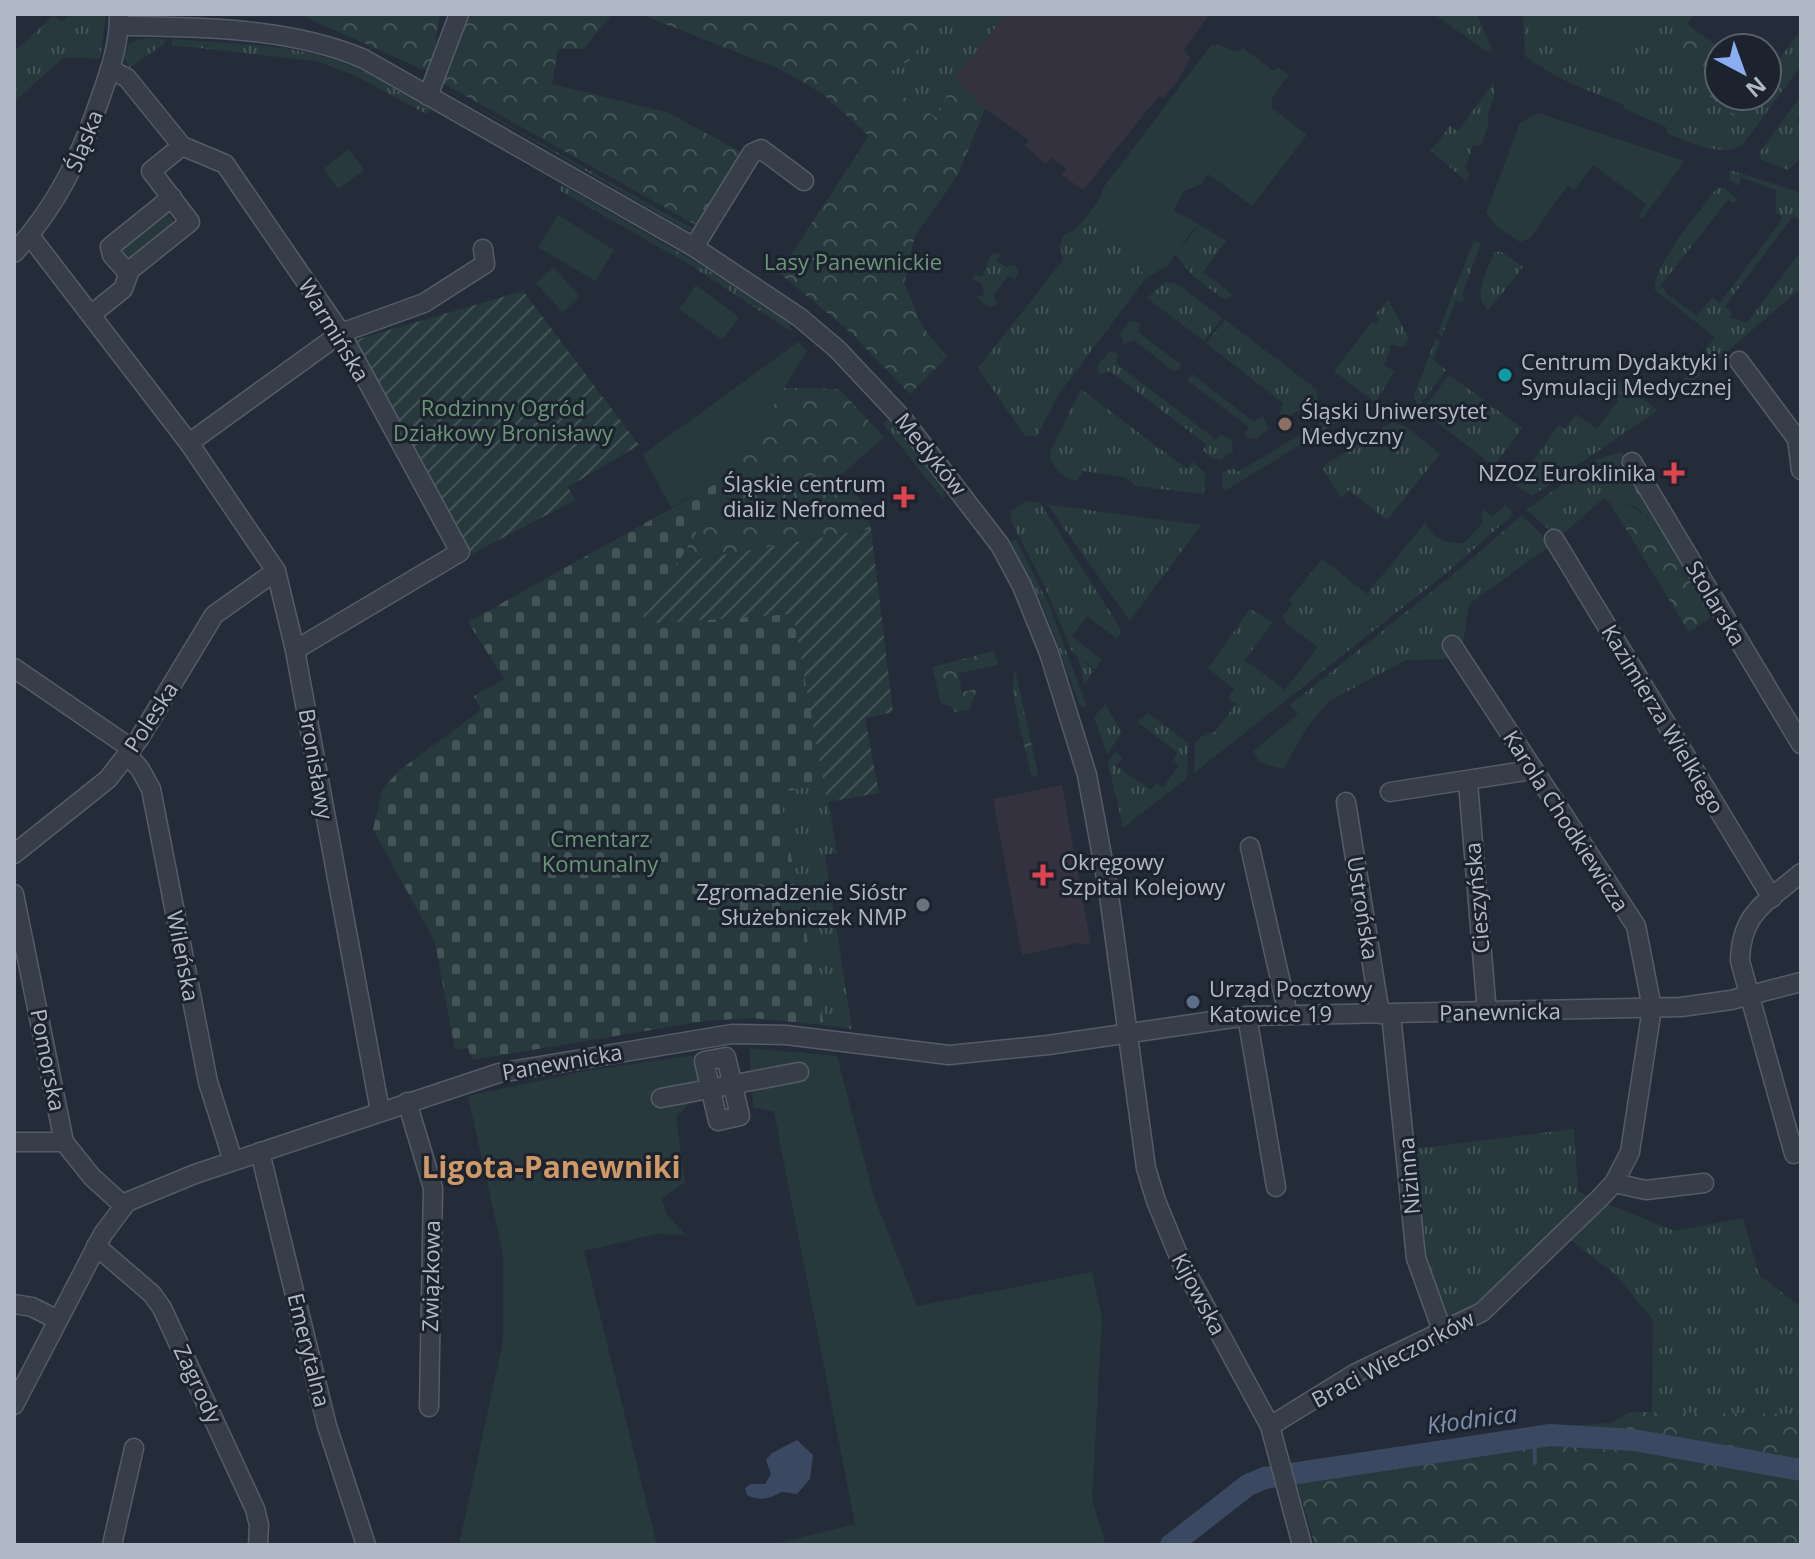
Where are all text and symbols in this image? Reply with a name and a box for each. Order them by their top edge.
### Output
north arrow [1703,32,1783,112]
text: N [1740,71,1773,105]
street label: Śląska [57,105,109,176]
park label: Lasy Panewnickie [764,246,942,276]
street label: Warmińska [292,272,377,387]
place label: Centrum Dydaktyki i Symulacji Medycznej [1521,346,1732,401]
marker: Centrum Dydaktyki i Symulacji Medycznej [1496,366,1514,384]
park label: Rodzinny Ogród Działkowy Bronisławy [393,392,614,447]
place label: Śląski Uniwersytet Medyczny [1301,395,1487,450]
street label: Medyków [889,406,974,501]
marker: Śląski Uniwersytet Medyczny [1276,415,1294,433]
place label: NZOZ Euroklinika [1478,457,1656,487]
marker: NZOZ Euroklinika [1663,462,1685,484]
place label: Śląskie centrum dializ Nefromed [723,468,886,523]
marker: Śląskie centrum dializ Nefromed [893,486,915,508]
street label: Stolarska [1680,554,1754,651]
street label: Kazimierza Wielkiego [1596,618,1732,819]
street label: Poleska [116,675,184,758]
street label: Bronisławy [293,706,342,822]
street label: Karola Chodkiewicza [1497,724,1637,917]
park label: Cmentarz Komunalny [542,823,659,878]
street label: Cieszyńska [1456,841,1496,955]
place label: Okręgowy Szpital Kolejowy [1061,846,1226,901]
street label: Ustrońska [1341,854,1387,962]
marker: Okręgowy Szpital Kolejowy [1032,864,1054,886]
place label: Zgromadzenie Sióstr Służebniczek NMP [696,876,907,931]
marker: Zgromadzenie Sióstr Służebniczek NMP [914,896,932,914]
street label: Wileńska [161,908,207,1004]
place label: Urząd Pocztowy Katowice 19 [1209,973,1373,1028]
marker: Urząd Pocztowy Katowice 19 [1184,993,1202,1011]
street label: Panewnicka [1439,995,1561,1027]
street label: Pomorska [24,1006,74,1113]
street label: Panewnicka [499,1036,624,1086]
street label: Nizinna [1390,1136,1426,1216]
district label: Ligota-Panewniki [421,1146,681,1187]
street label: Związkowa [414,1220,446,1332]
street label: Kijowska [1166,1247,1234,1340]
street label: Emerytalna [281,1290,339,1410]
street label: Braci Wieczorków [1306,1303,1479,1414]
street label: Zagrody [168,1339,231,1429]
water label: Kłodnica [1424,1396,1520,1441]

